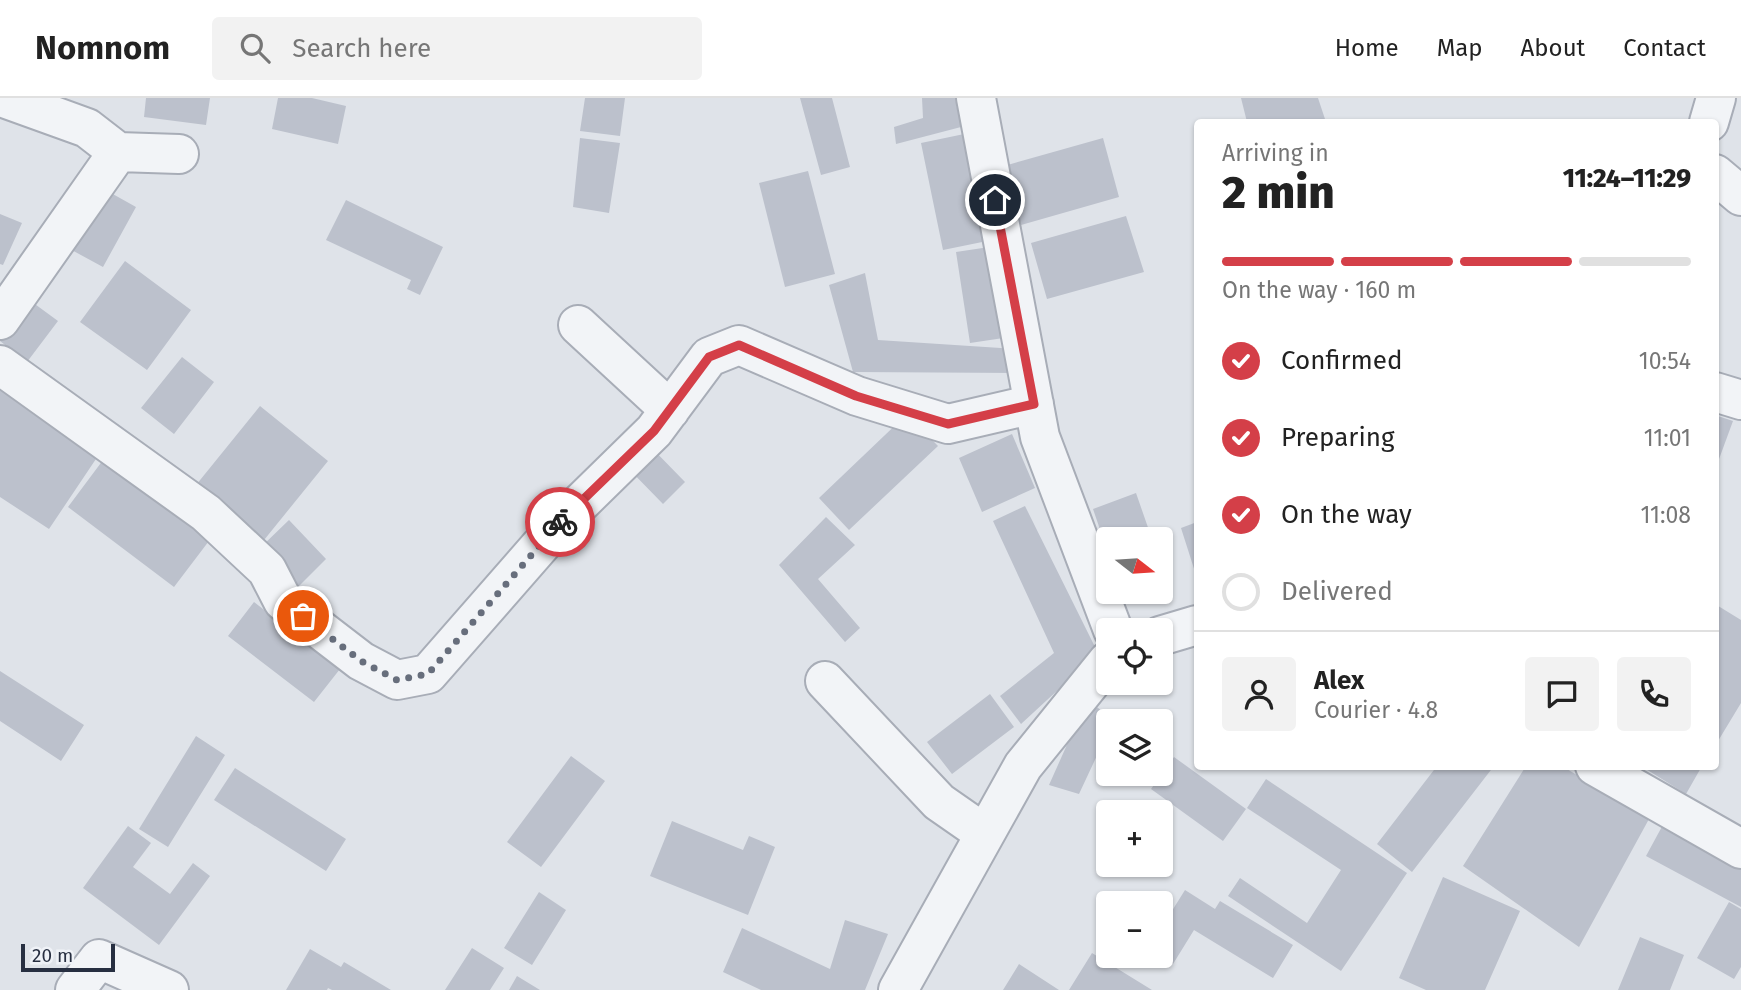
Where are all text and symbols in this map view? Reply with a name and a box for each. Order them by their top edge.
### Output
search box [212,17,702,80]
text: Nomnom [35,28,170,68]
icon: search [236,29,274,67]
text: Search here [292,33,431,64]
text: Home [1335,34,1399,62]
text: Map [1437,34,1483,62]
text: About [1521,34,1585,62]
text: Contact [1623,34,1706,62]
text: Arriving in [1222,139,1329,167]
text: 11:24–11:29 [1563,163,1691,194]
text: 2 min [1222,165,1335,220]
pin [965,170,1025,230]
icon: home [976,181,1014,219]
text: On the way · 160 m [1222,276,1416,304]
icon: check [1222,342,1260,380]
text: Confirmed [1281,345,1402,376]
text: 10:54 [1639,347,1691,375]
icon: check [1222,419,1260,457]
text: Preparing [1281,422,1394,453]
text: 11:01 [1644,424,1691,452]
courier [525,487,595,557]
icon: check [1222,496,1260,534]
text: On the way [1281,499,1412,530]
text: 11:08 [1640,501,1691,529]
icon: bike [541,503,579,541]
north arrow [1096,527,1172,604]
map controls [1096,527,1173,968]
text: Delivered [1281,576,1393,607]
pin [273,586,333,646]
icon: bag [284,597,322,635]
button: locate [1096,618,1173,695]
button: person [1222,657,1296,731]
button: chat [1525,657,1599,731]
button: phone [1617,657,1691,731]
text: Alex [1314,665,1364,696]
text: Courier · 4.8 [1314,696,1438,724]
button: layers [1096,709,1173,786]
button: + [1096,800,1173,877]
button: − [1096,891,1173,968]
scale bar [21,941,116,973]
text: 20 m [32,944,73,967]

